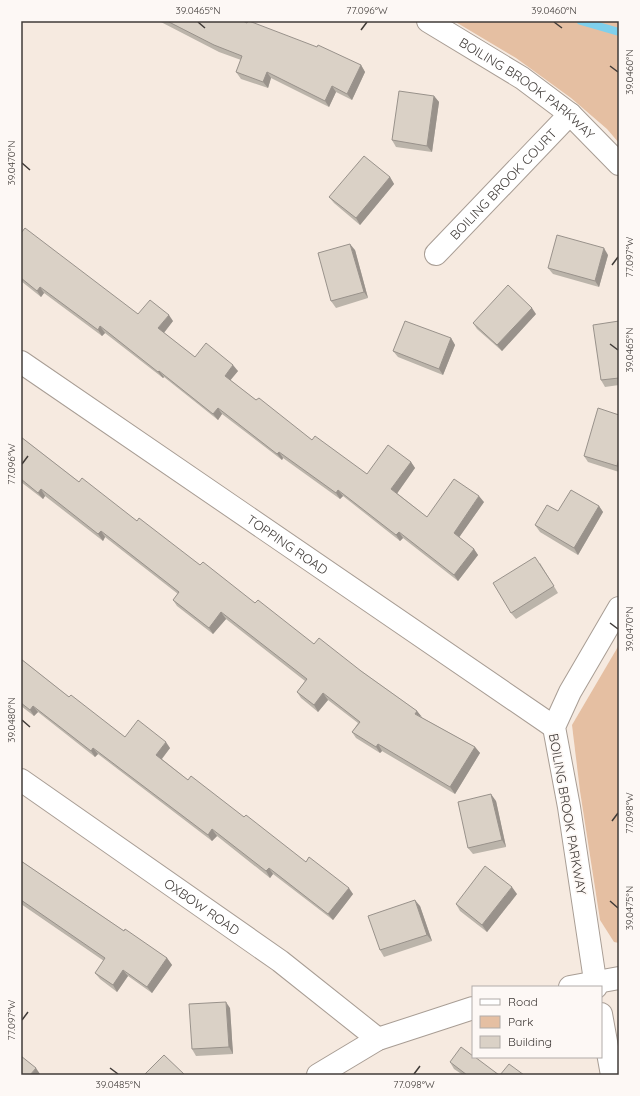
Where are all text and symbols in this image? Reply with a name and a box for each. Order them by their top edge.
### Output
text: 39.0465°N [176,4,220,17]
text: 77.096°W [346,4,388,17]
text: 39.0460°N [531,4,577,17]
street label: BOILING BROOK PARKWAY [456,34,599,143]
text: 39.0460°N [623,49,636,95]
street label: BOILING BROOK COURT [446,125,560,243]
text: 39.0470°N [5,141,18,185]
text: 77.097°W [623,236,636,277]
text: 39.0465°N [623,328,636,372]
text: 77.096°W [5,443,18,485]
street label: TOPPING ROAD [244,511,331,578]
text: 39.0470°N [623,607,636,651]
text: 39.0480°N [5,697,18,743]
street label: BOILING BROOK PARKWAY [546,732,590,897]
text: 77.098°W [623,792,636,834]
street label: OXBOW ROAD [161,875,243,938]
text: 39.0475°N [623,886,636,930]
legend [472,986,602,1058]
text: Road [508,994,538,1009]
text: 77.097°W [5,999,18,1040]
text: Park [508,1014,533,1029]
text: Building [508,1034,552,1049]
text: 39.0485°N [96,1078,140,1091]
text: 77.098°W [393,1078,435,1091]

